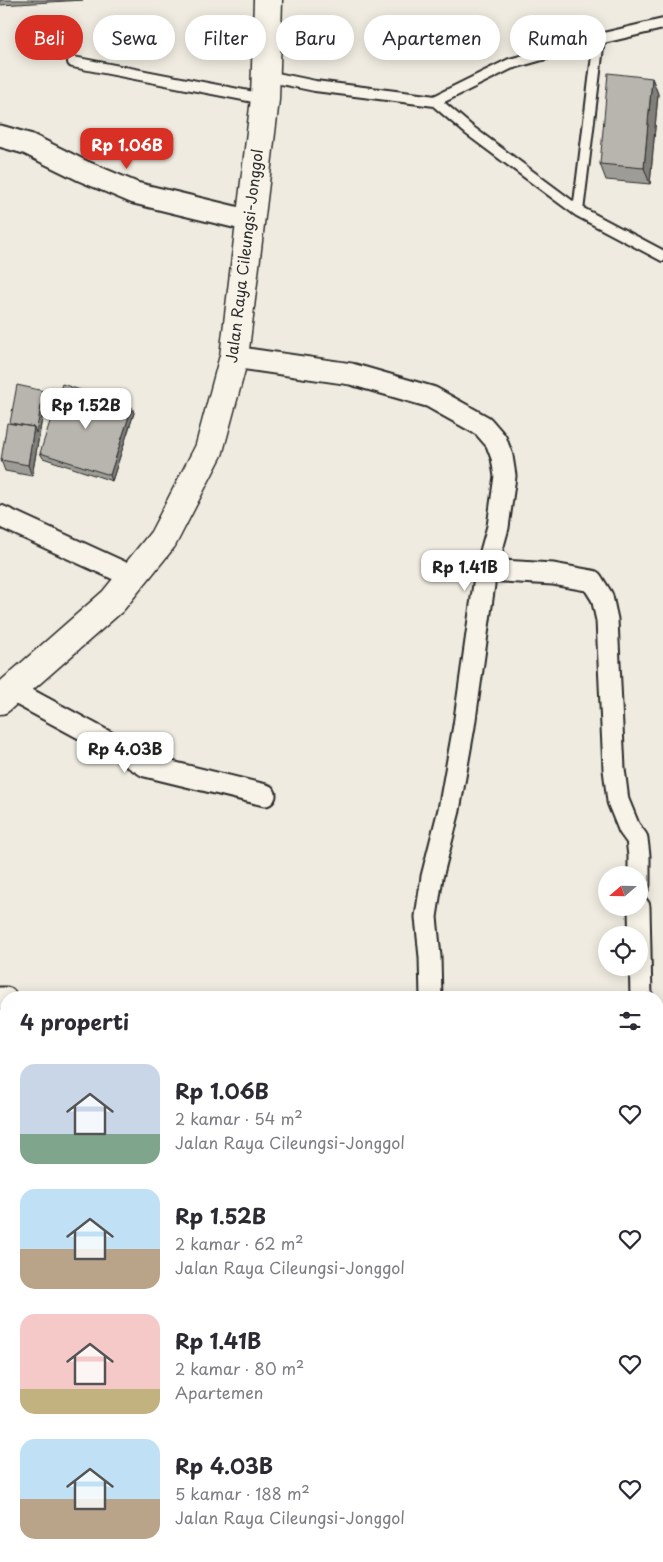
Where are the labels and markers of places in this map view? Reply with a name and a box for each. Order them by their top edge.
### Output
pin: Rp 1.06B [75,128,179,170]
pin: Rp 1.52B [34,388,138,430]
pin: Rp 1.41B [413,550,517,592]
pin: Rp 4.03B [73,732,177,774]

